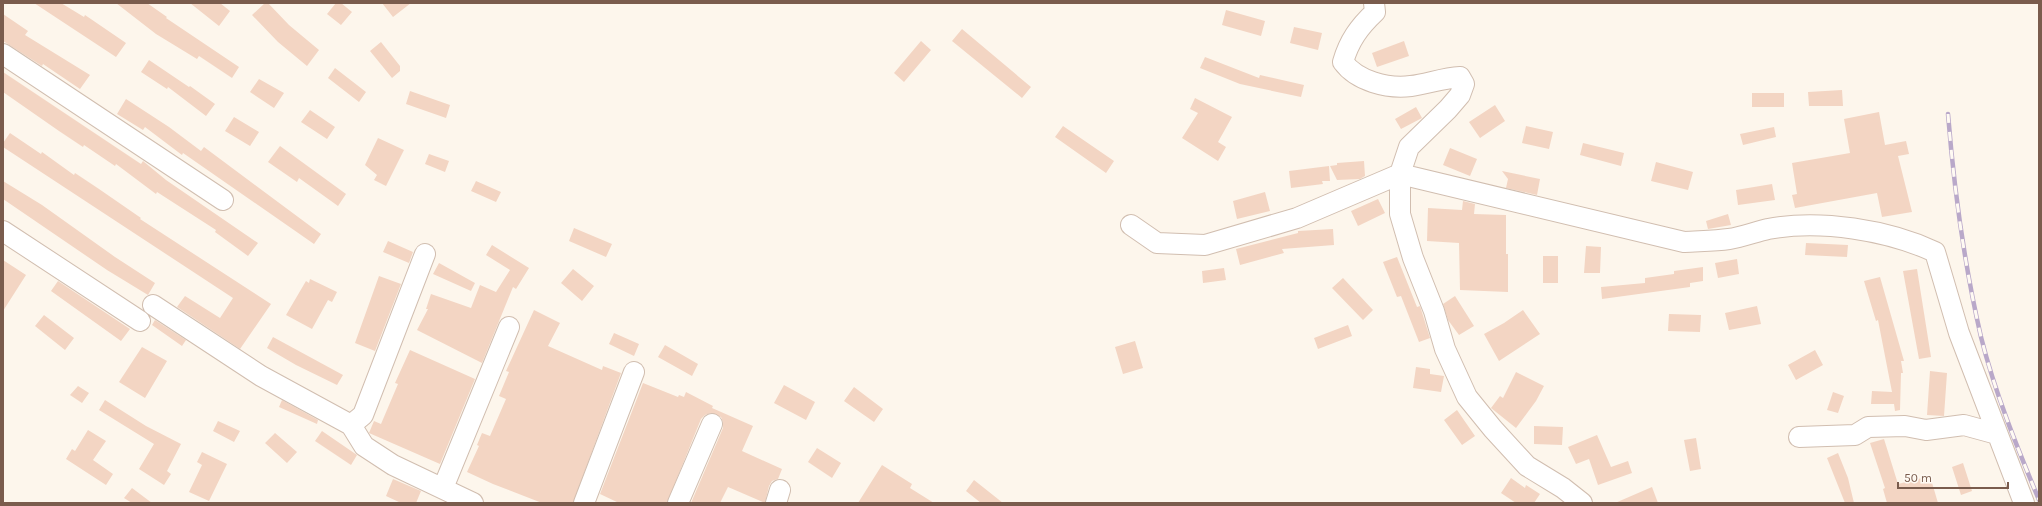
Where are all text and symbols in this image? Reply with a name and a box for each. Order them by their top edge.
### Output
scale bar [1898,464,2008,490]
text: 50 m [1904,471,1932,485]

